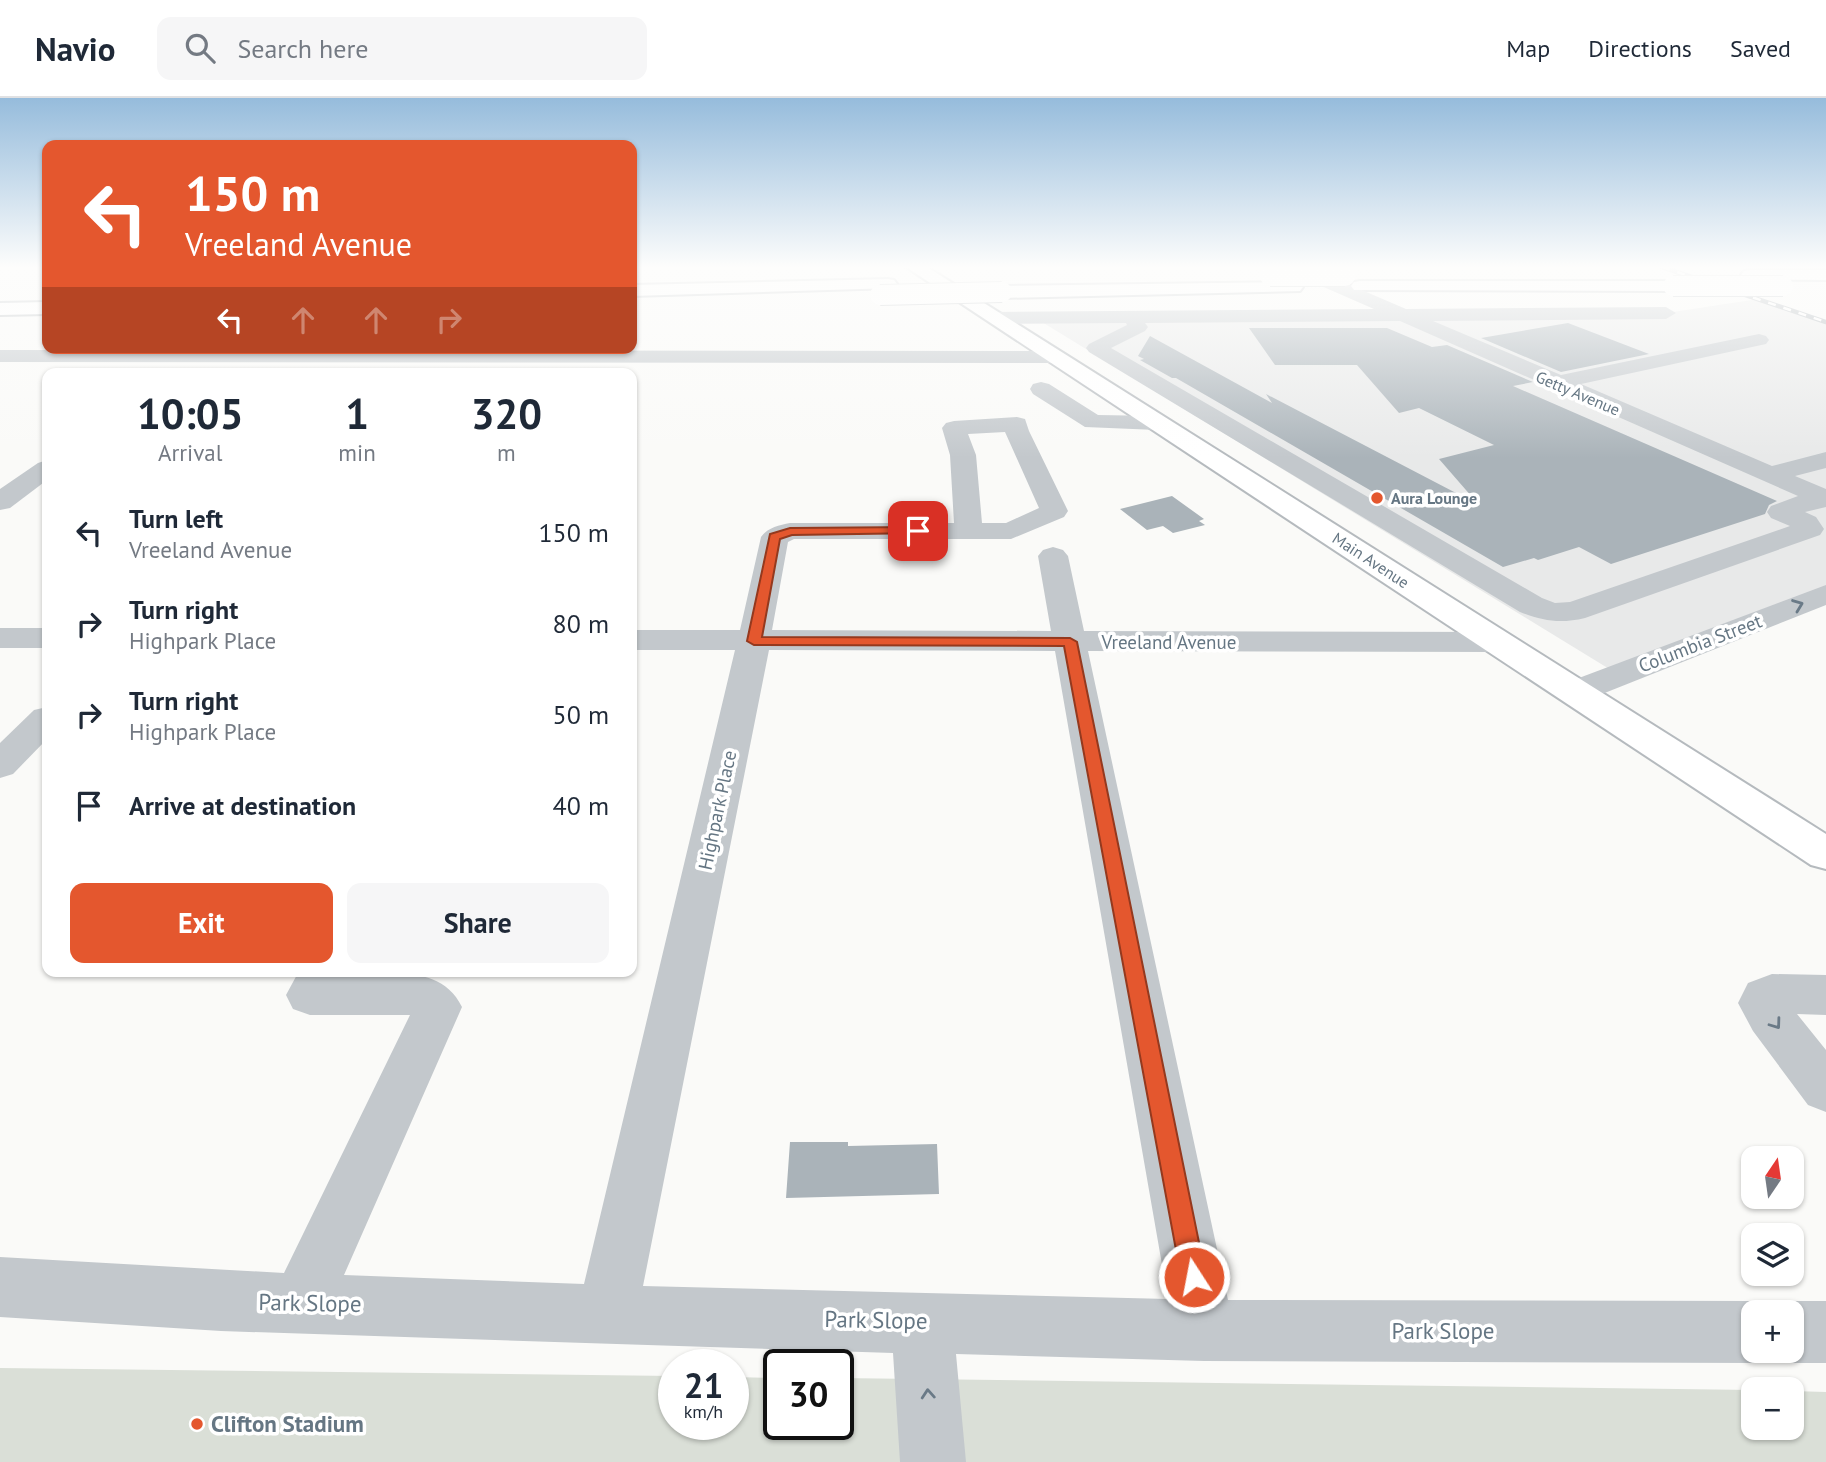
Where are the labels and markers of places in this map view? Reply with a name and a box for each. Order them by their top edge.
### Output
place label: Aura Lounge [1391,488,1477,508]
marker: Aura Lounge [1369,490,1385,506]
pin [888,501,948,561]
place label: Clifton Stadium [211,1409,364,1438]
marker: Clifton Stadium [189,1416,205,1432]

